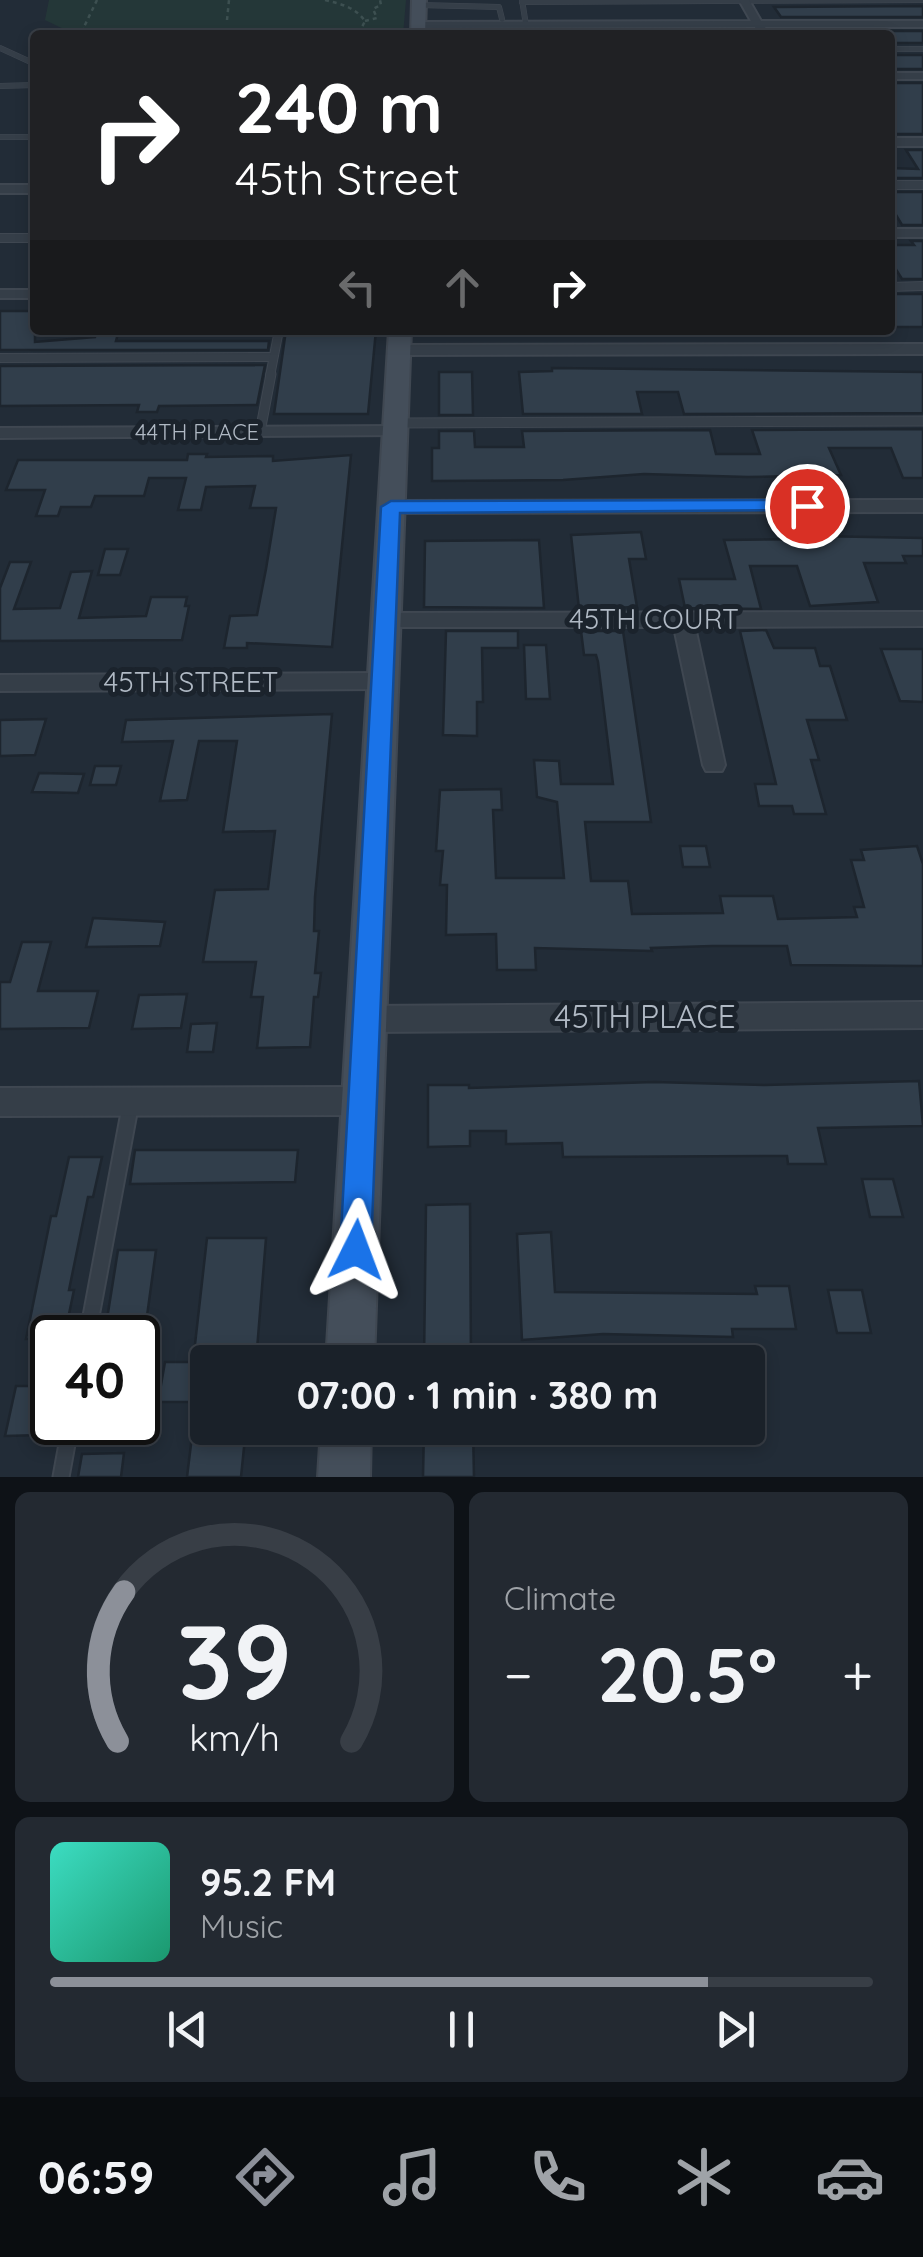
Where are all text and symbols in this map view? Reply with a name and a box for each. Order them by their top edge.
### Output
text: 240 m [235,63,443,151]
icon: right [70,70,200,200]
text: 45th Street [235,150,460,206]
icon: left [330,260,385,315]
icon: ahead [435,260,490,315]
icon: right [540,260,595,315]
street label: 44TH PLACE [135,418,259,446]
pin [765,464,850,549]
icon: arrive [780,479,835,534]
street label: 45TH COURT [569,601,739,636]
street label: 45TH STREET [103,664,279,699]
street label: 45TH PLACE [554,996,736,1036]
position arrow [304,1198,408,1302]
speed limit sign: 40 [30,1315,160,1445]
text: 07:00 · 1 min · 380 m [297,1371,658,1419]
text: Climate [504,1578,616,1618]
text: 39 [177,1595,292,1725]
text: 20.5° [597,1627,777,1721]
text: − [504,1640,533,1709]
text: + [842,1640,873,1709]
text: km/h [189,1715,280,1760]
text: 95.2 FM [200,1858,336,1906]
text: Music [200,1906,283,1946]
icon: previous [160,2002,215,2057]
icon: pause [434,2002,489,2057]
icon: next [708,2002,763,2057]
icon: directions [230,2142,300,2212]
icon: music [377,2142,447,2212]
icon: phone [523,2142,593,2212]
icon: climate [669,2142,739,2212]
icon: car [815,2142,885,2212]
text: 06:59 [38,2149,154,2205]

